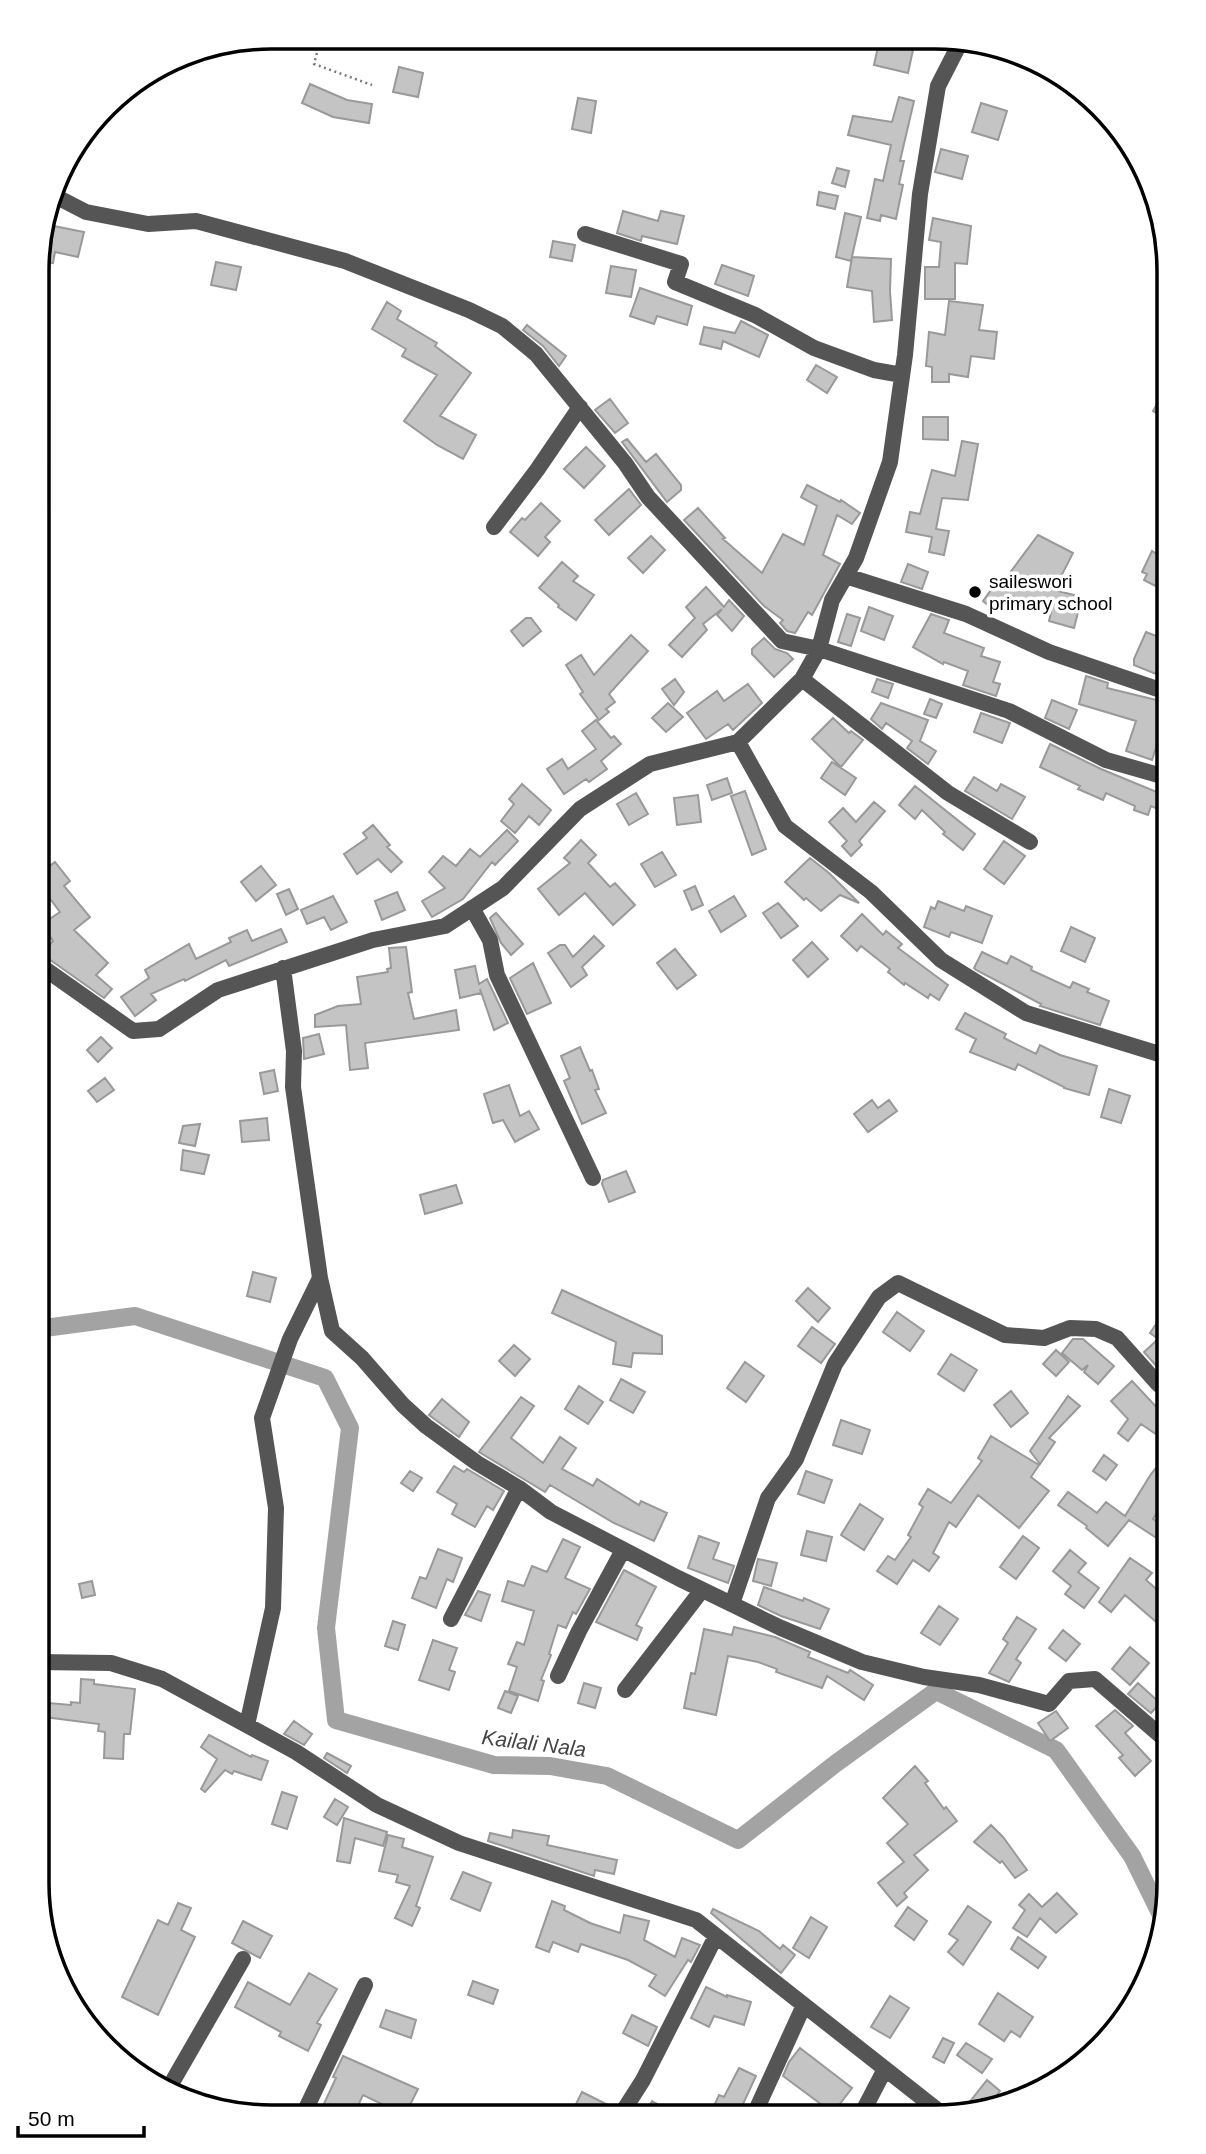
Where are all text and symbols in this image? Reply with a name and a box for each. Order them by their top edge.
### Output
place label: saileswori primary school [989,571,1113,614]
marker: saileswori primary school [967,584,983,600]
water label: Kailali Nala [480,1725,588,1761]
scale bar [18,2094,144,2138]
text: 50 m [28,2107,75,2130]

